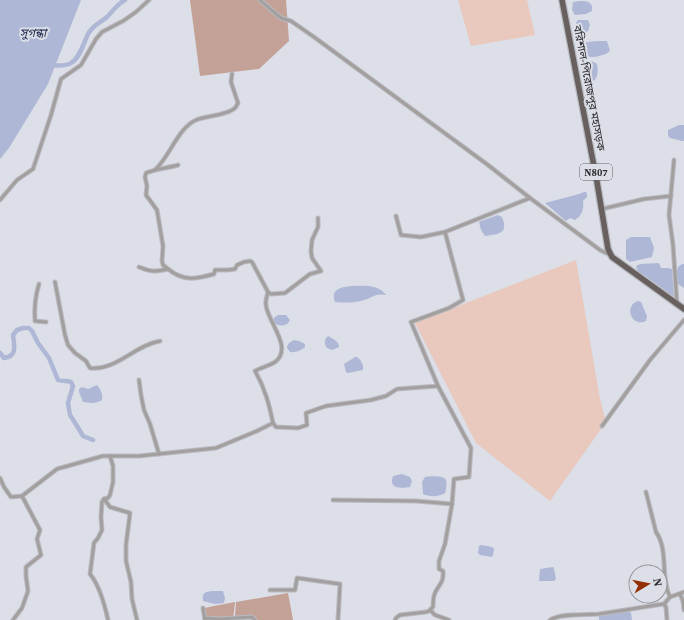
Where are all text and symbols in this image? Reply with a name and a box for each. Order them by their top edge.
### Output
street label: বরিশাল-পিরোজপুর মহাসড়ক [569,23,609,152]
water label: সুগন্ধা [20,25,49,41]
road number: N807 [580,164,612,180]
north arrow [628,564,668,604]
text: N [649,577,665,588]

